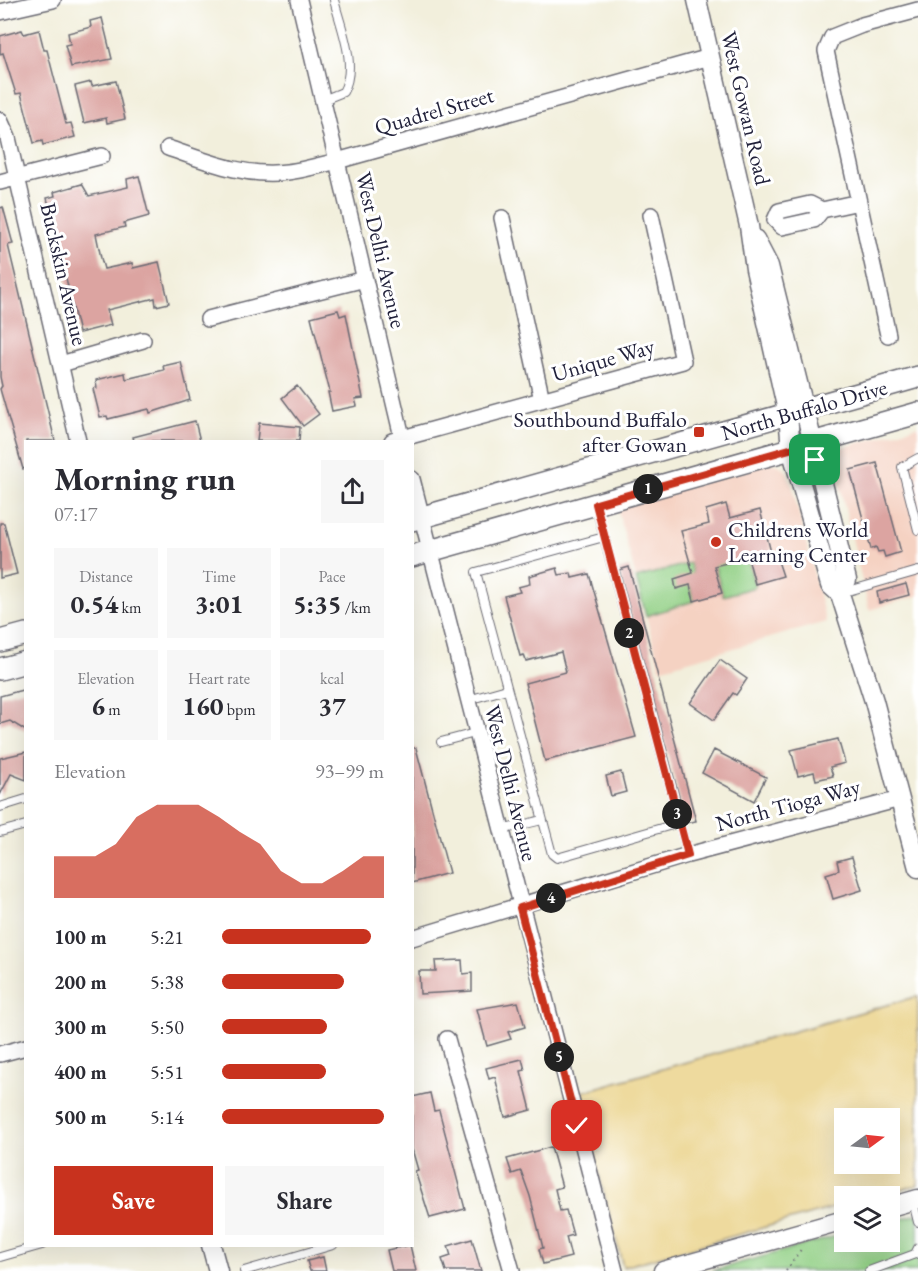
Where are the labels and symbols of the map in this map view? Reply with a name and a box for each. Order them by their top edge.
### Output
street label: West Gowan Road [714,28,778,189]
street label: Quadrel Street [371,80,497,142]
street label: West Delhi Avenue [349,169,413,331]
street label: Buckskin Avenue [33,200,95,349]
street label: Unique Way [548,331,658,388]
street label: North Buffalo Drive [718,372,891,448]
place label: Southbound Buffalo after Gowan [514,405,687,459]
marker: Southbound Buffalo after Gowan [692,425,706,439]
pin [789,434,840,485]
pin: 1 [633,474,663,504]
place label: Childrens World Learning Center [728,515,869,569]
marker: Childrens World Learning Center [709,535,723,549]
pin: 2 [614,618,644,648]
street label: West Delhi Avenue [478,702,544,864]
street label: North Tioga Way [713,772,864,838]
pin: 3 [662,799,692,829]
pin: 4 [536,883,566,913]
pin: 5 [544,1042,574,1072]
pin [551,1100,602,1151]
north arrow [834,1108,900,1174]

